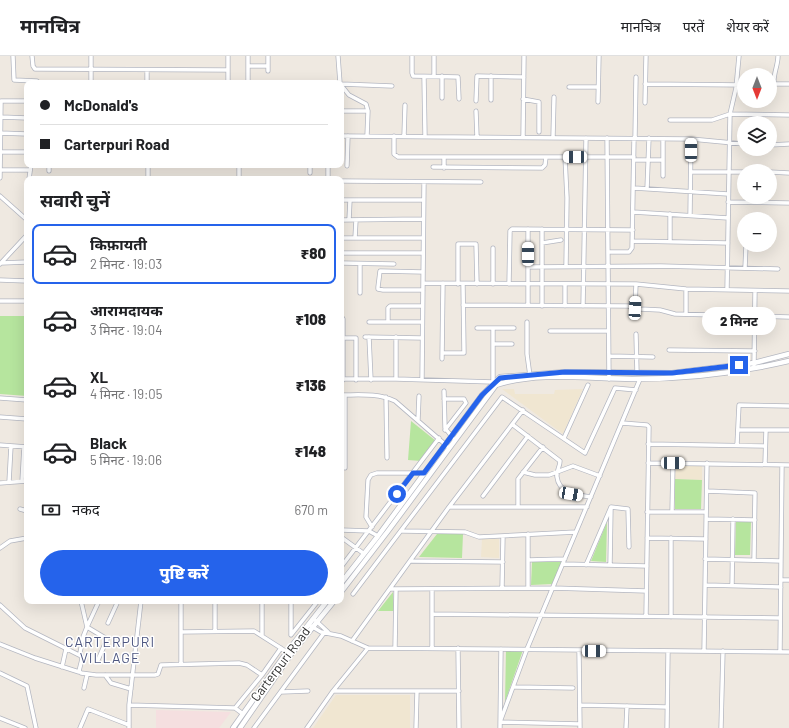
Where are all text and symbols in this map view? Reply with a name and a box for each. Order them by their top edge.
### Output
text: मानचित्र [20,14,80,37]
text: मानचित्र [621,18,661,35]
text: परतें [683,18,704,35]
text: शेयर करें [726,18,769,35]
north arrow [737,68,777,108]
map controls [737,68,777,252]
text: McDonald's [64,96,138,114]
button: layers [737,116,777,156]
text: Carterpuri Road [64,135,170,153]
car [685,138,697,162]
car [563,151,587,163]
button: + [737,164,777,204]
text: सवारी चुनें [40,189,110,211]
button: − [737,212,777,252]
text: किफ़ायती [90,235,147,253]
icon: car [42,236,78,272]
car [522,242,534,266]
text: ₹80 [301,244,326,262]
text: 2 मिनट · 19:03 [90,256,162,272]
car [628,296,642,320]
text: आरामदायक [90,301,163,319]
icon: car [42,302,78,338]
callout: 2 मिनट [702,307,776,335]
text: ₹108 [295,310,326,328]
text: 2 मिनट [720,313,758,329]
text: 3 मिनट · 19:04 [90,322,162,338]
route end [730,356,748,374]
icon: car [42,368,78,404]
text: XL [90,368,108,386]
text: ₹136 [296,376,326,394]
text: 4 मिनट · 19:05 [90,386,162,402]
icon: car [42,434,78,470]
text: Black [90,434,127,452]
text: ₹148 [294,442,326,460]
text: 5 मिनट · 19:06 [90,452,162,468]
car [661,457,685,469]
route start [388,485,406,503]
car [558,486,584,502]
icon: cash [40,499,62,521]
text: नकद [72,500,100,518]
text: 670 m [294,502,328,518]
button: पुष्टि करें [40,550,328,596]
street label: Carterpuri Road [247,624,313,704]
district label: CARTERPURI VILLAGE [65,633,155,666]
car [582,645,606,657]

